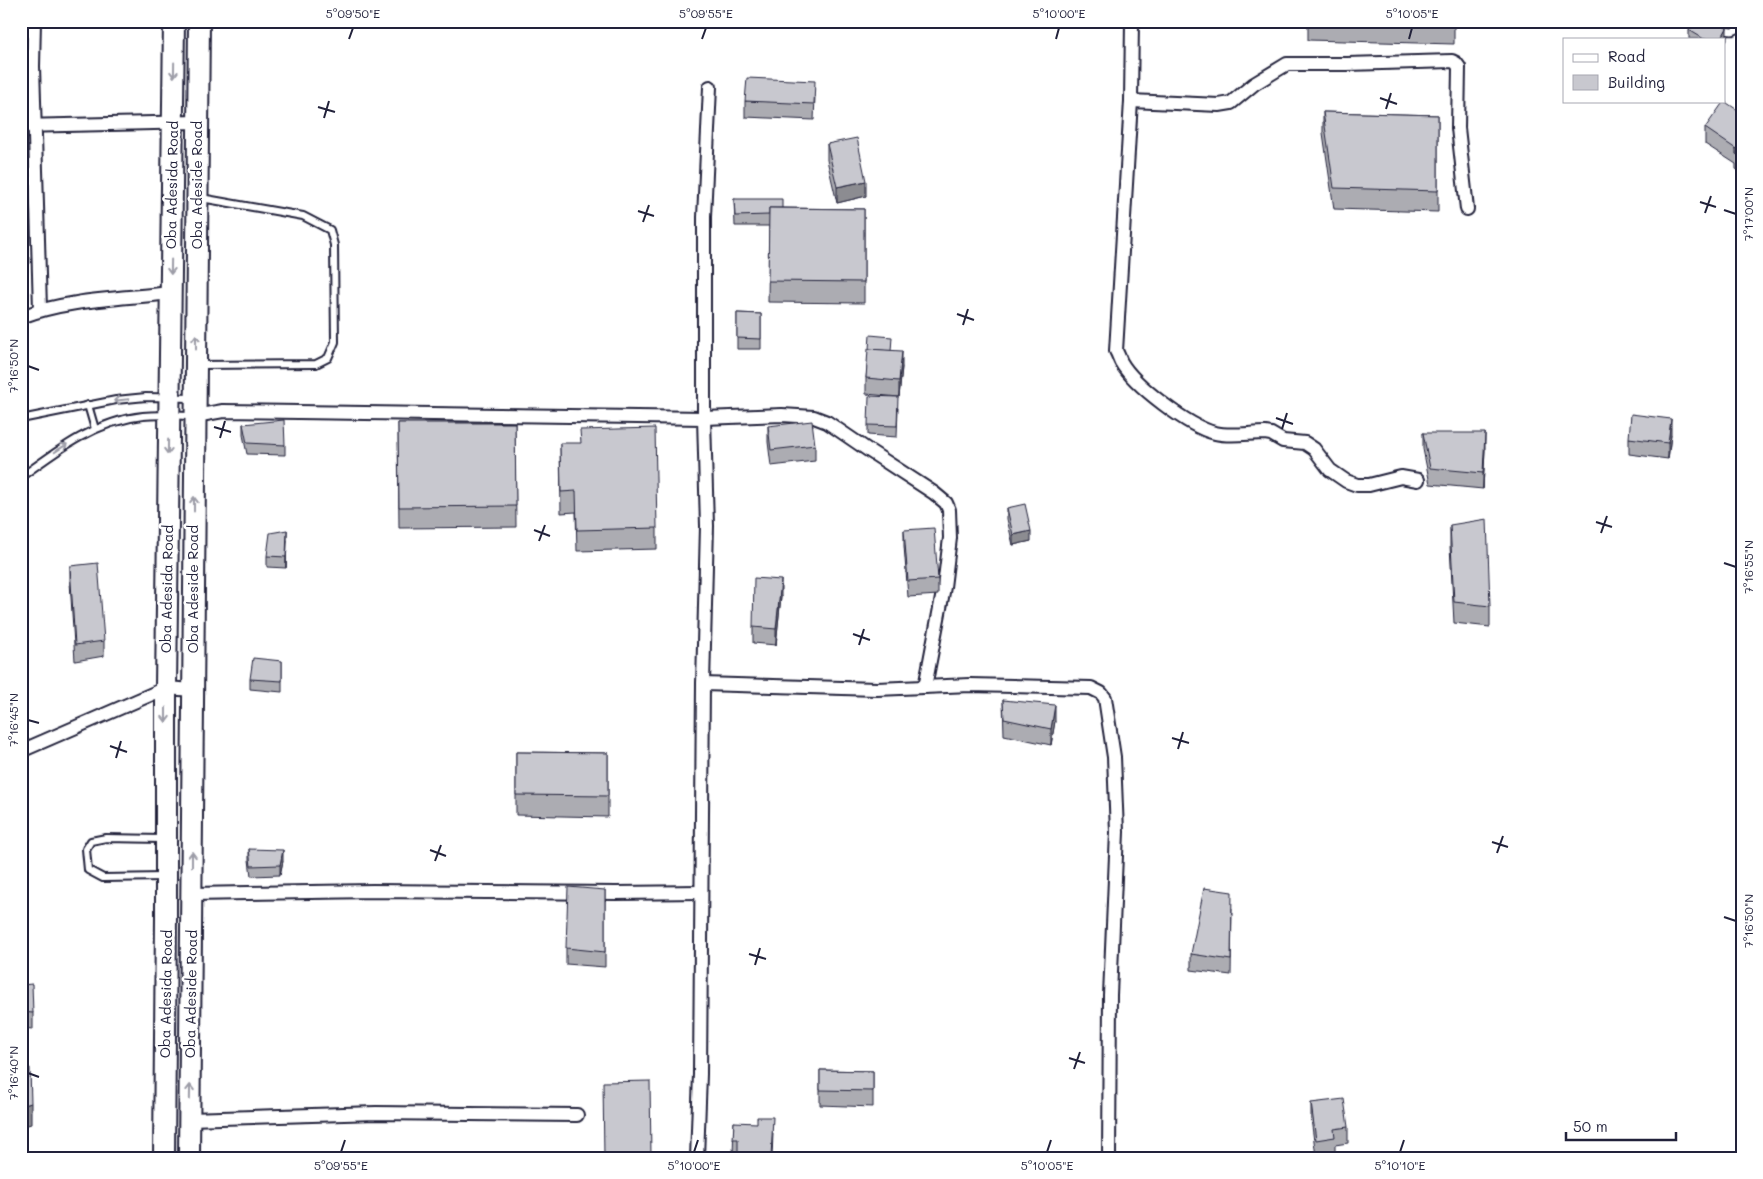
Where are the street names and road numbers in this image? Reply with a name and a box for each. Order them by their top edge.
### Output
street label: Oba Adesida Road [161,120,182,249]
street label: Oba Adeside Road [187,121,206,249]
street label: Oba Adesida Road [156,524,177,653]
street label: Oba Adeside Road [183,525,202,653]
street label: Oba Adesida Road [155,929,176,1058]
street label: Oba Adeside Road [180,930,201,1058]

